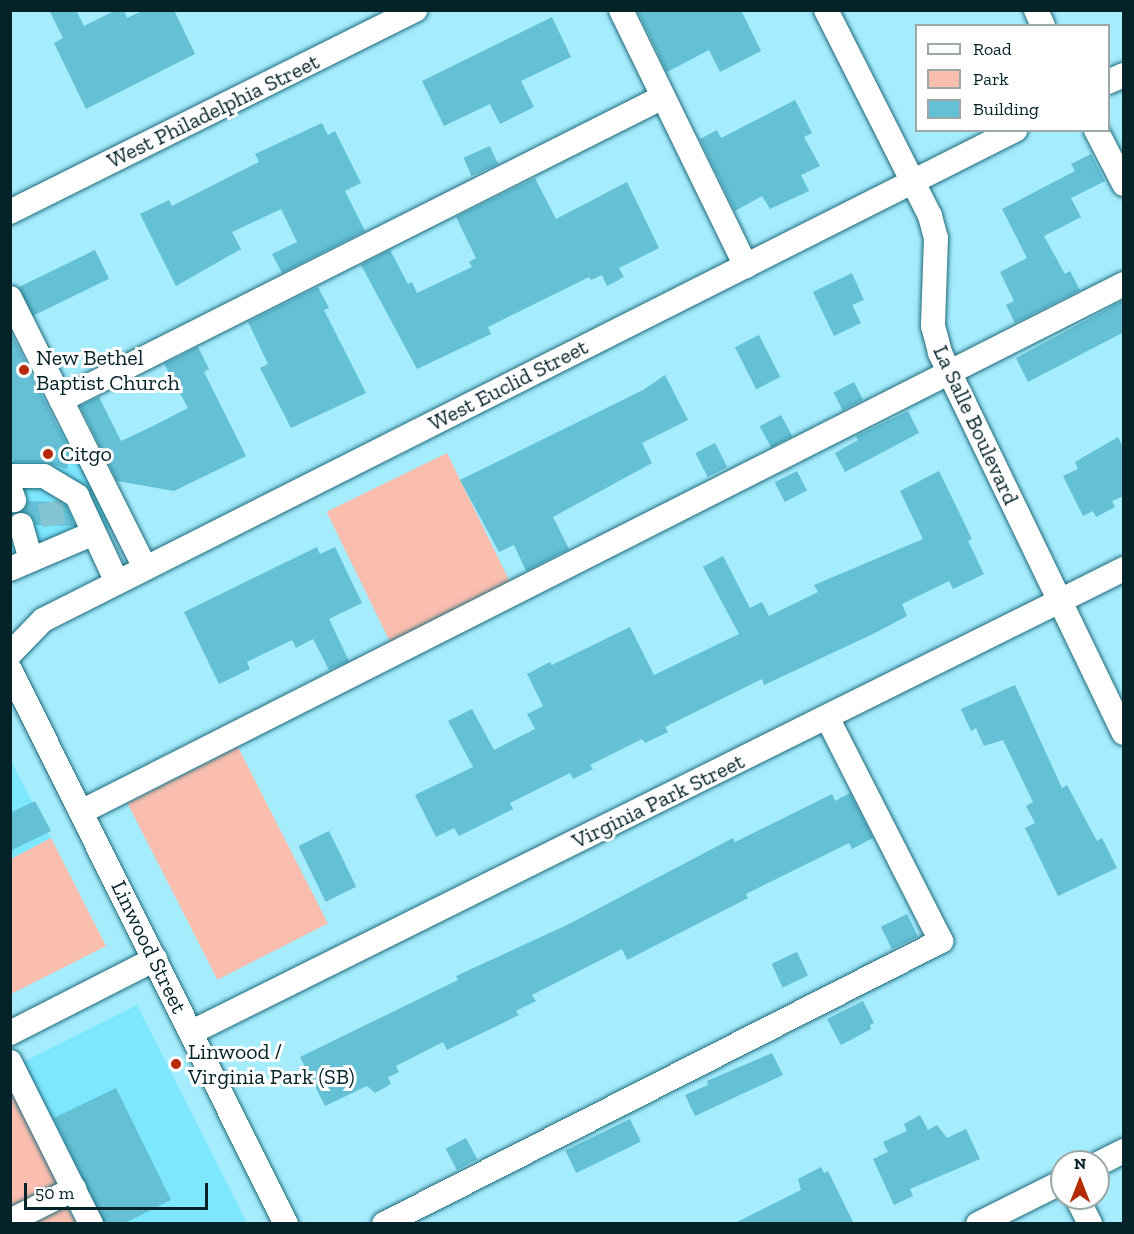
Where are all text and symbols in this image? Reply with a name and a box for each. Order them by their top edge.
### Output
legend [915,24,1110,132]
text: Road [973,38,1012,60]
street label: West Philadelphia Street [103,48,323,174]
text: Park [973,68,1009,90]
text: Building [973,98,1039,120]
street label: West Euclid Street [424,333,592,437]
street label: La Salle Boulevard [928,341,1024,509]
place label: New Bethel Baptist Church [36,344,180,396]
marker: New Bethel Baptist Church [17,363,31,377]
place label: Citgo [60,441,112,467]
marker: Citgo [41,447,55,461]
street label: Virginia Park Street [568,748,748,854]
street label: Linwood Street [105,876,193,1018]
place label: Linwood / Virginia Park (SB) [188,1038,355,1090]
marker: Linwood / Virginia Park (SB) [169,1057,183,1071]
north arrow [1050,1150,1110,1210]
text: N [1074,1154,1086,1173]
scale bar [27,1171,212,1209]
text: 50 m [35,1182,74,1204]

